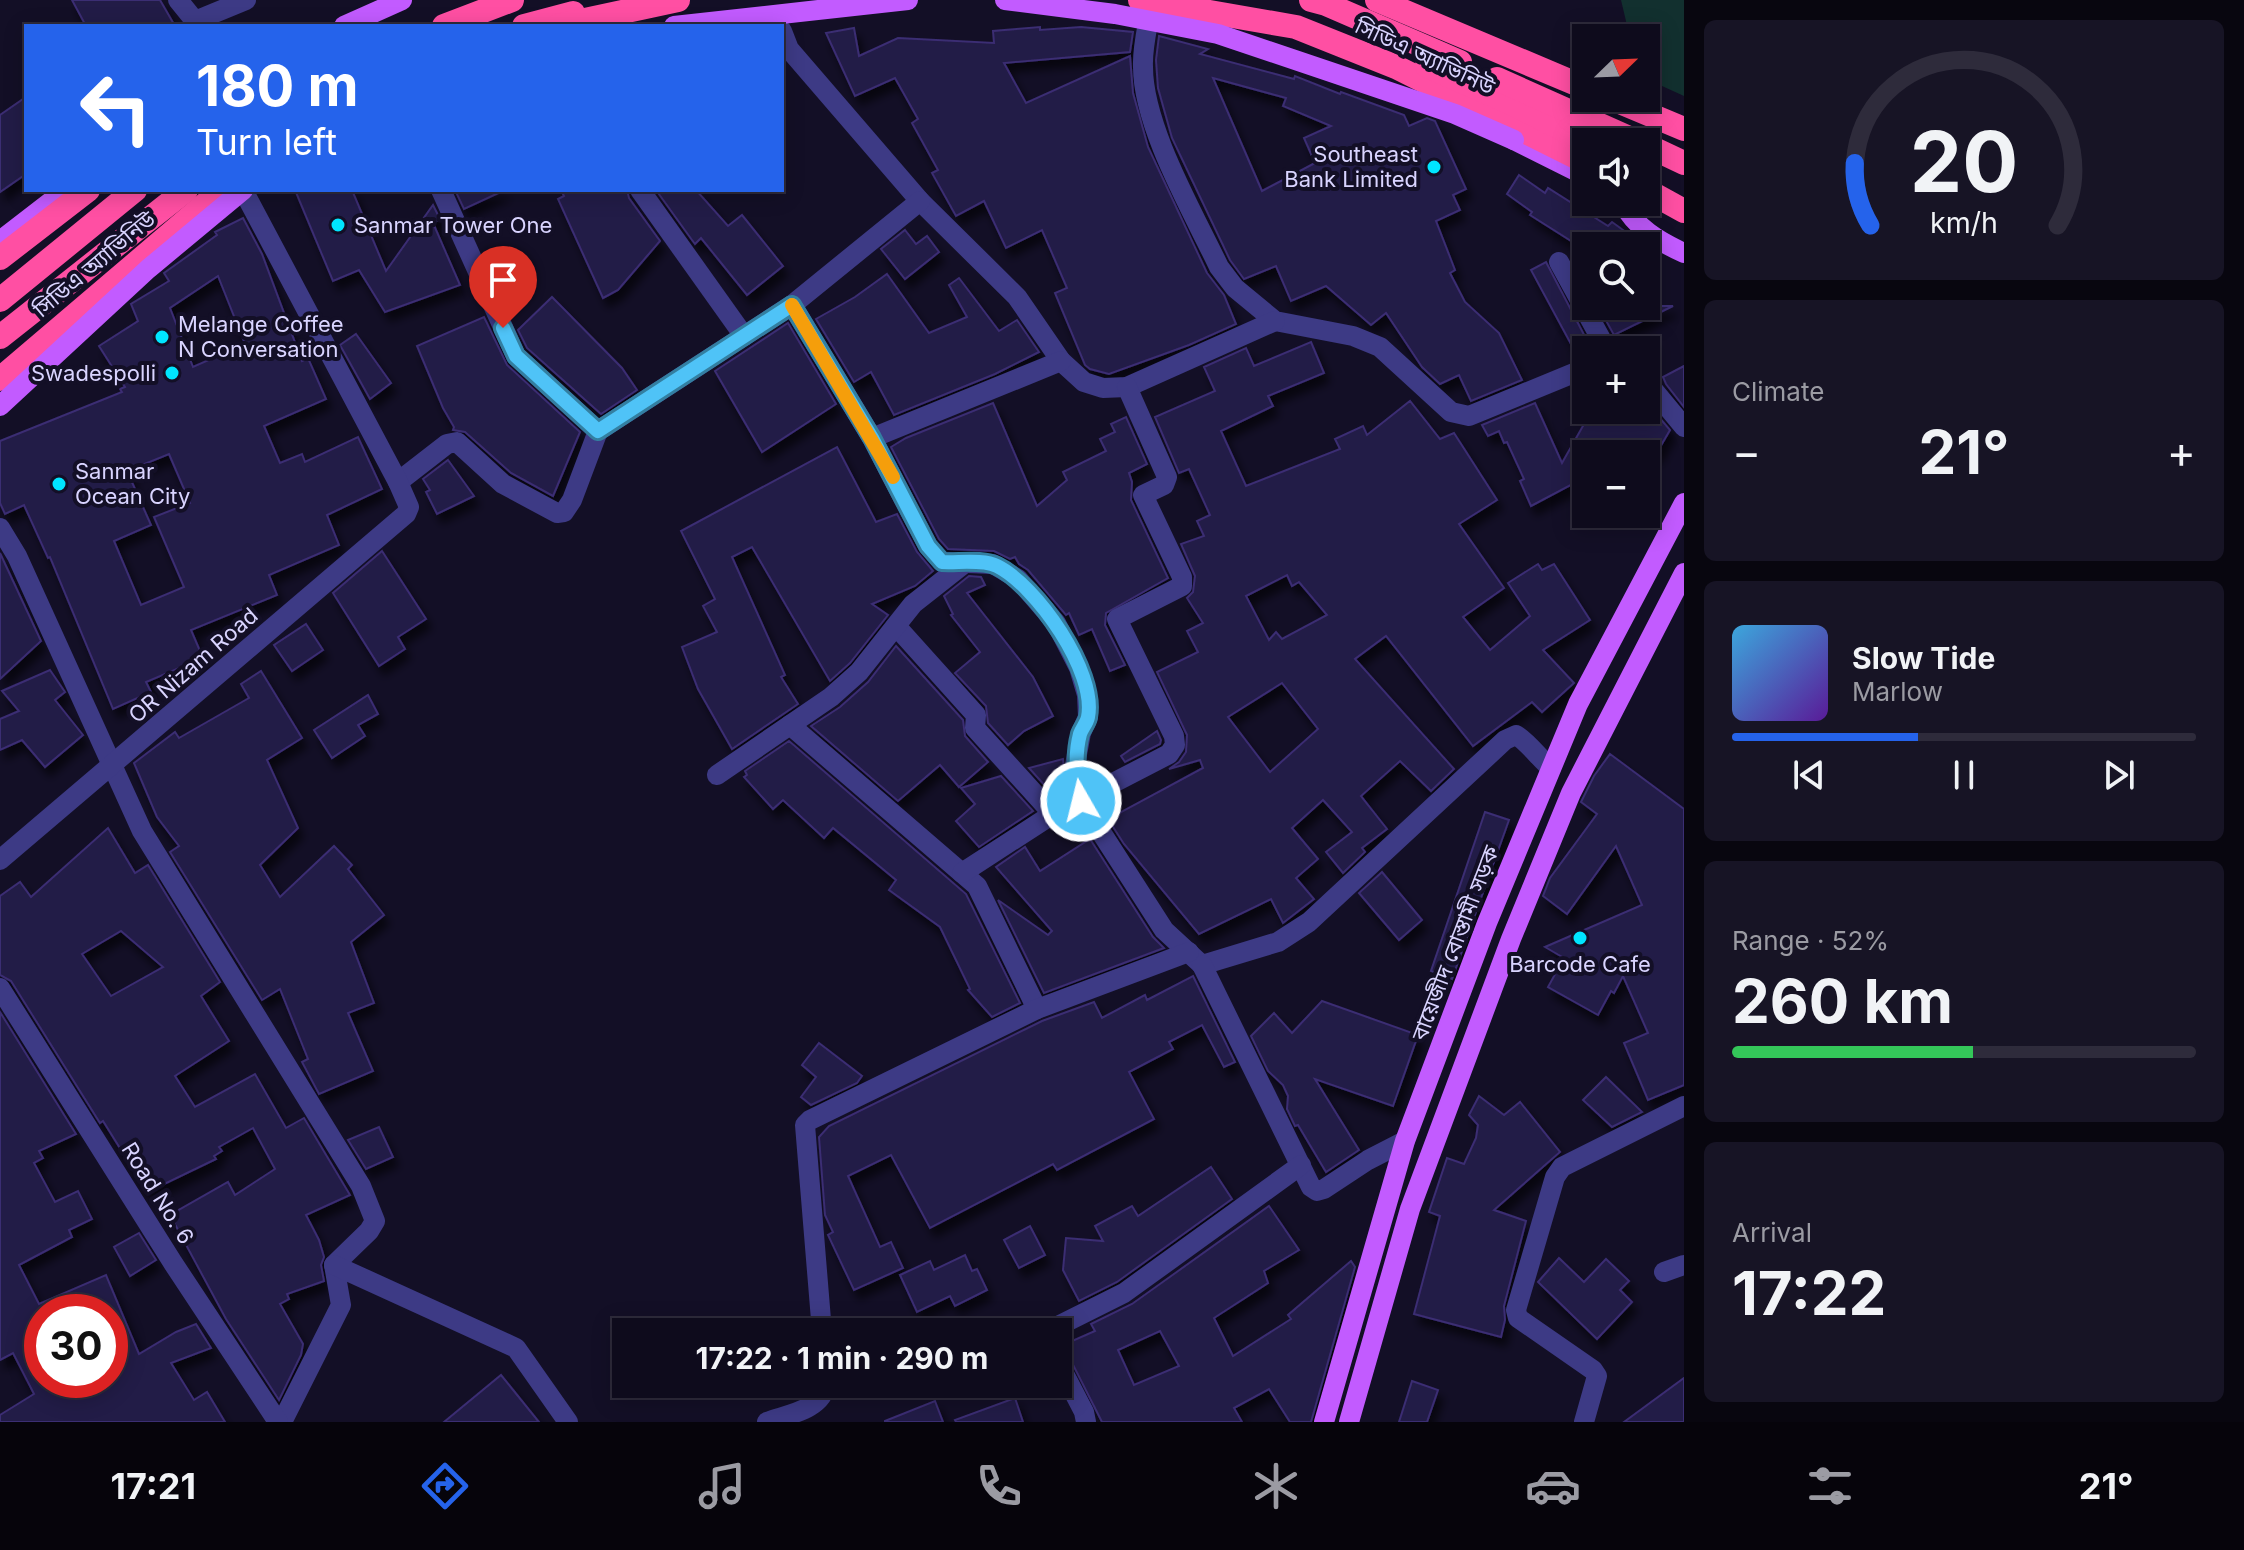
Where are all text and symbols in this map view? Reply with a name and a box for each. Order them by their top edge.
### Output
street label: সিডিএ অ্যাভিনিউ [1350,12,1499,100]
north arrow [1572,24,1660,112]
map controls [1572,24,1660,528]
text: 180 m [196,52,359,120]
icon: left [64,56,168,160]
text: 20 [1910,111,2018,212]
text: Turn left [196,120,337,164]
button: sound [1572,128,1660,216]
place label: Southeast Bank Limited [1284,141,1418,192]
marker: Southeast Bank Limited [1425,158,1443,176]
street label: সিডিএ অ্যাভিনিউ [27,205,160,323]
text: km/h [1930,205,1998,240]
place label: Sanmar Tower One [354,212,552,238]
marker: Sanmar Tower One [329,216,347,234]
button: search [1572,232,1660,320]
pin [469,246,537,328]
icon: arrive [481,258,525,302]
place label: Melange Coffee N Conversation [178,311,344,362]
marker: Melange Coffee N Conversation [153,328,171,346]
button: + [1572,336,1660,424]
place label: Swadespolli [31,360,156,386]
marker: Swadespolli [163,364,181,382]
text: Climate [1732,376,1824,407]
text: 21° [1918,416,2010,488]
text: − [1732,425,1761,479]
text: + [2167,425,2196,479]
button: − [1572,440,1660,528]
place label: Sanmar Ocean City [75,458,190,509]
marker: Sanmar Ocean City [50,475,68,493]
street label: OR Nizam Road [123,602,263,728]
text: Slow Tide [1852,640,1995,676]
text: Marlow [1852,676,1943,707]
icon: previous [1787,753,1831,797]
icon: pause [1942,753,1986,797]
icon: next [2097,753,2141,797]
position arrow [1039,759,1123,843]
street label: বায়েজীদ বোস্তামী সড়ক [1406,842,1504,1045]
text: Range · 52% [1732,925,1889,956]
marker: Barcode Cafe [1571,929,1589,947]
place label: Barcode Cafe [1509,951,1651,977]
text: 260 km [1732,965,1953,1037]
street label: Road No. 6 [116,1137,200,1249]
text: Arrival [1732,1217,1812,1248]
text: 17:22 [1732,1257,1886,1329]
speed limit sign: 30 [24,1294,128,1398]
text: 17:22 · 1 min · 290 m [696,1340,988,1376]
icon: directions [417,1458,473,1514]
icon: music [694,1458,750,1514]
icon: phone [971,1458,1027,1514]
icon: climate [1248,1458,1304,1514]
icon: car [1525,1458,1581,1514]
icon: filters [1802,1458,1858,1514]
text: 17:21 [110,1464,196,1508]
text: 21° [2079,1464,2133,1508]

